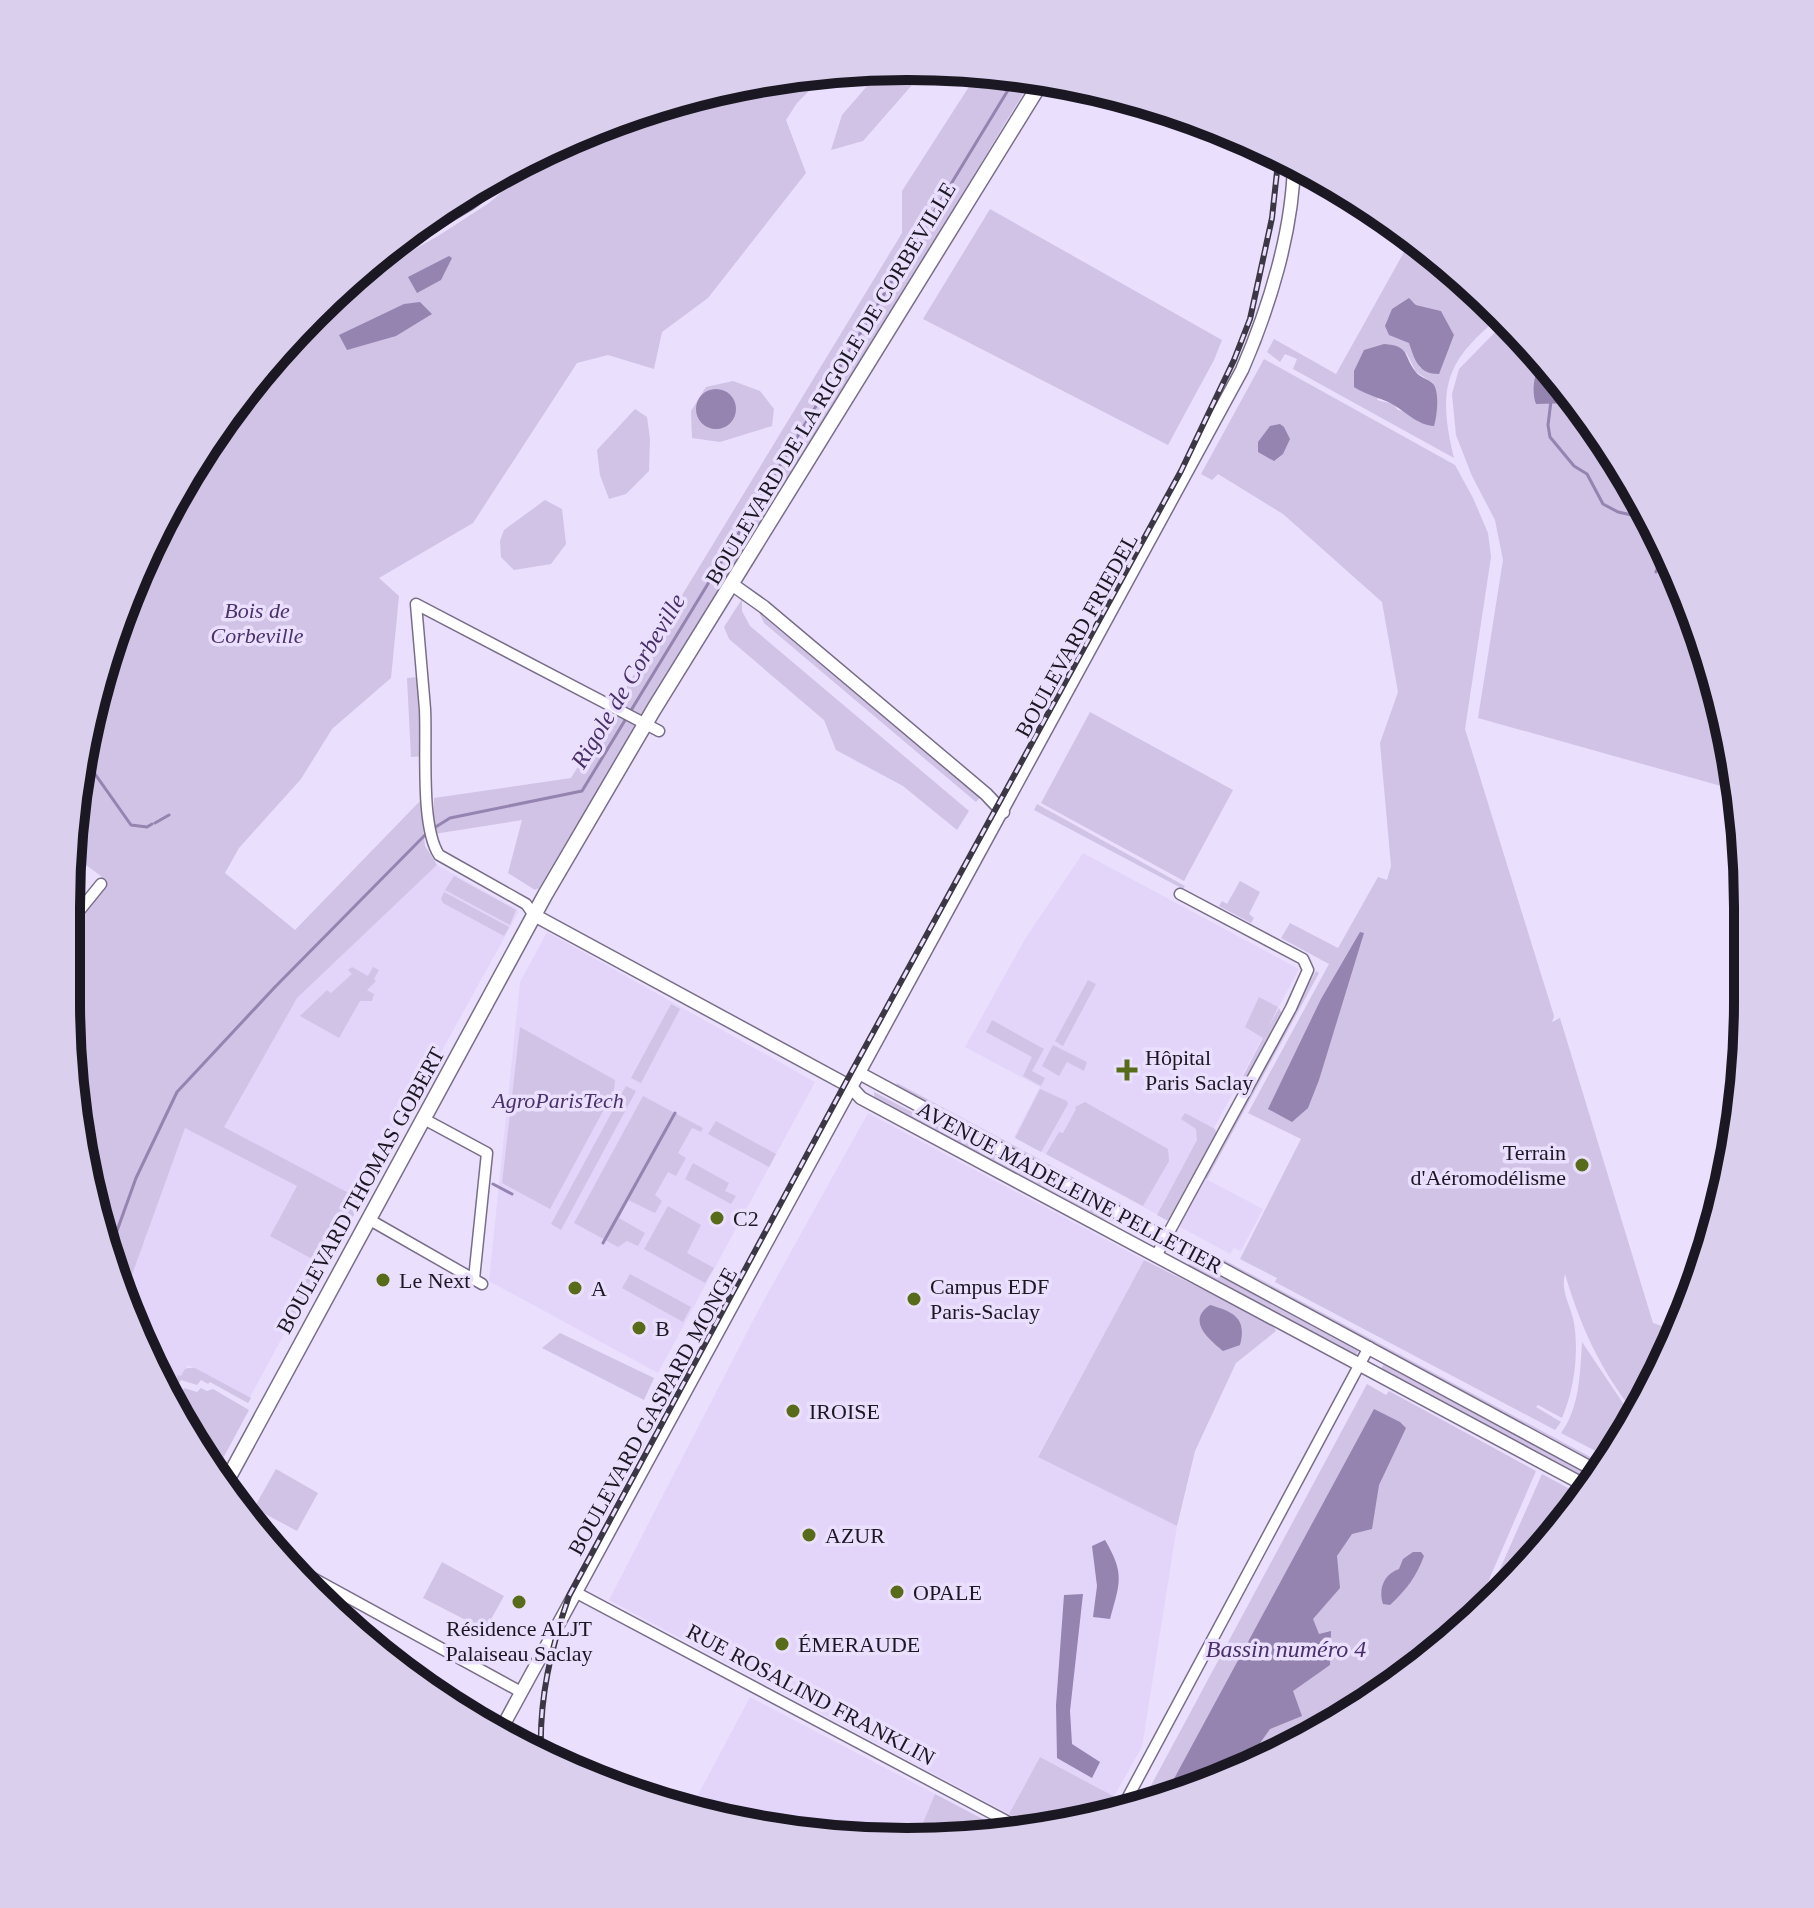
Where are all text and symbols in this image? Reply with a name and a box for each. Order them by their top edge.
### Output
street label: BOULEVARD DE LA RIGOLE DE CORBEVILLE [700,178,961,589]
street label: BOULEVARD FRIEDEL [1010,529,1143,741]
water label: Rigole de Corbeville [565,589,690,774]
park label: Bois de Corbeville [211,598,304,648]
street label: BOULEVARD THOMAS GOBERT [271,1042,450,1338]
place label: Hôpital Paris Saclay [1145,1045,1253,1095]
marker: Hôpital Paris Saclay [1116,1059,1138,1081]
park label: AgroParisTech [490,1088,624,1113]
street label: AVENUE MADELEINE PELLETIER [913,1096,1227,1279]
place label: Terrain d'Aéromodélisme [1411,1140,1566,1190]
marker: Terrain d'Aéromodélisme [1573,1156,1591,1174]
place label: C2 [733,1206,759,1231]
marker: C2 [708,1209,726,1227]
street label: BOULEVARD GASPARD MONGE [563,1263,742,1560]
place label: Le Next [399,1268,470,1293]
marker: Le Next [374,1271,392,1289]
place label: Campus EDF Paris-Saclay [930,1274,1049,1324]
place label: A [591,1276,607,1301]
marker: A [566,1279,584,1297]
marker: Campus EDF Paris-Saclay [905,1290,923,1308]
place label: B [655,1316,670,1341]
marker: B [630,1319,648,1337]
place label: IROISE [809,1399,880,1424]
marker: IROISE [784,1402,802,1420]
place label: AZUR [825,1523,885,1548]
marker: AZUR [800,1526,818,1544]
place label: OPALE [913,1580,982,1605]
marker: OPALE [888,1583,906,1601]
marker: Résidence ALJT Palaiseau Saclay [510,1593,528,1611]
place label: Résidence ALJT Palaiseau Saclay [445,1616,593,1666]
street label: RUE ROSALIND FRANKLIN [682,1618,939,1771]
place label: ÉMERAUDE [798,1632,920,1657]
marker: ÉMERAUDE [773,1635,791,1653]
water label: Bassin numéro 4 [1206,1636,1366,1662]

